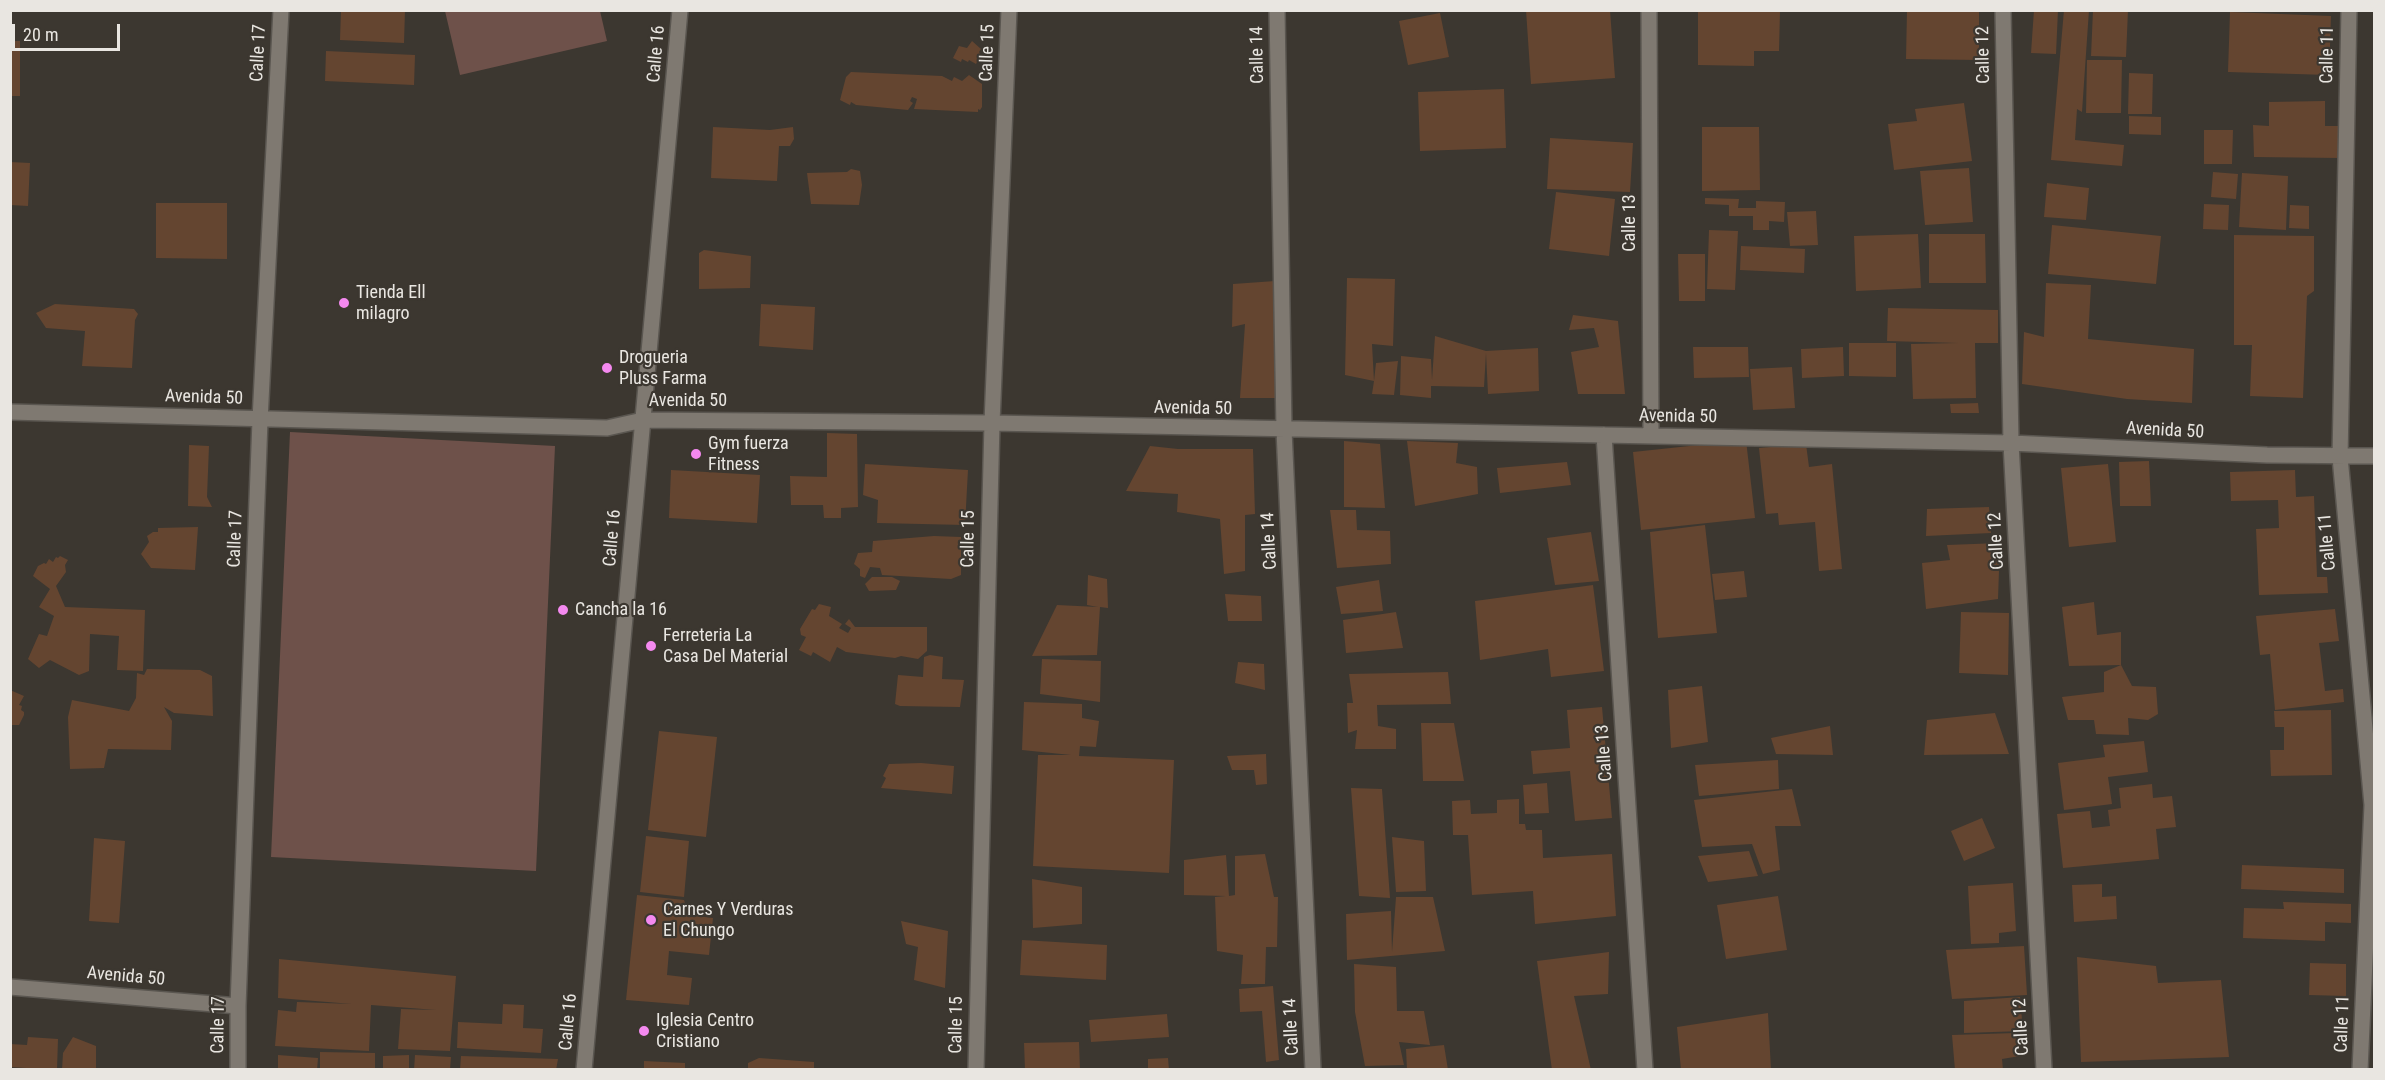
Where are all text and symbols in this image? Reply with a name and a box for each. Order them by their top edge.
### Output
scale bar [15,12,123,50]
text: 20 m [23,24,58,45]
street label: Calle 17 [247,24,271,82]
street label: Calle 16 [644,24,670,84]
street label: Calle 15 [976,24,1000,82]
street label: Calle 14 [1247,26,1269,84]
street label: Calle 12 [1973,26,1995,84]
street label: Calle 11 [2317,26,2339,84]
street label: Calle 13 [1619,194,1641,252]
place label: Tienda Ell milagro [356,282,426,324]
marker: Tienda Ell milagro [337,296,351,310]
place label: Drogueria Pluss Farma [619,347,707,389]
marker: Drogueria Pluss Farma [600,361,614,375]
street label: Avenida 50 [165,386,243,410]
street label: Avenida 50 [649,390,727,412]
street label: Avenida 50 [1154,398,1232,420]
street label: Avenida 50 [1639,406,1717,428]
street label: Avenida 50 [2125,418,2205,444]
place label: Gym fuerza Fitness [708,433,789,476]
marker: Gym fuerza Fitness [689,447,703,461]
street label: Calle 16 [600,508,626,568]
street label: Calle 17 [224,510,248,568]
street label: Calle 15 [958,510,980,568]
street label: Calle 14 [1258,512,1282,570]
street label: Calle 12 [1985,512,2009,570]
street label: Calle 11 [2315,512,2341,572]
place label: Cancha la 16 [575,599,667,621]
marker: Cancha la 16 [556,603,570,617]
place label: Ferreteria La Casa Del Material [663,625,788,668]
marker: Ferreteria La Casa Del Material [644,639,658,653]
street label: Calle 13 [1592,724,1618,782]
place label: Carnes Y Verduras El Chungo [663,899,793,942]
marker: Carnes Y Verduras El Chungo [644,913,658,927]
street label: Avenida 50 [86,963,166,991]
street label: Calle 16 [556,992,582,1052]
street label: Calle 11 [2331,995,2355,1053]
street label: Calle 17 [208,996,230,1054]
street label: Calle 15 [946,996,968,1054]
street label: Calle 14 [1280,998,1304,1056]
street label: Calle 12 [2010,998,2034,1056]
place label: Iglesia Centro Cristiano [656,1010,754,1052]
marker: Iglesia Centro Cristiano [637,1024,651,1038]

